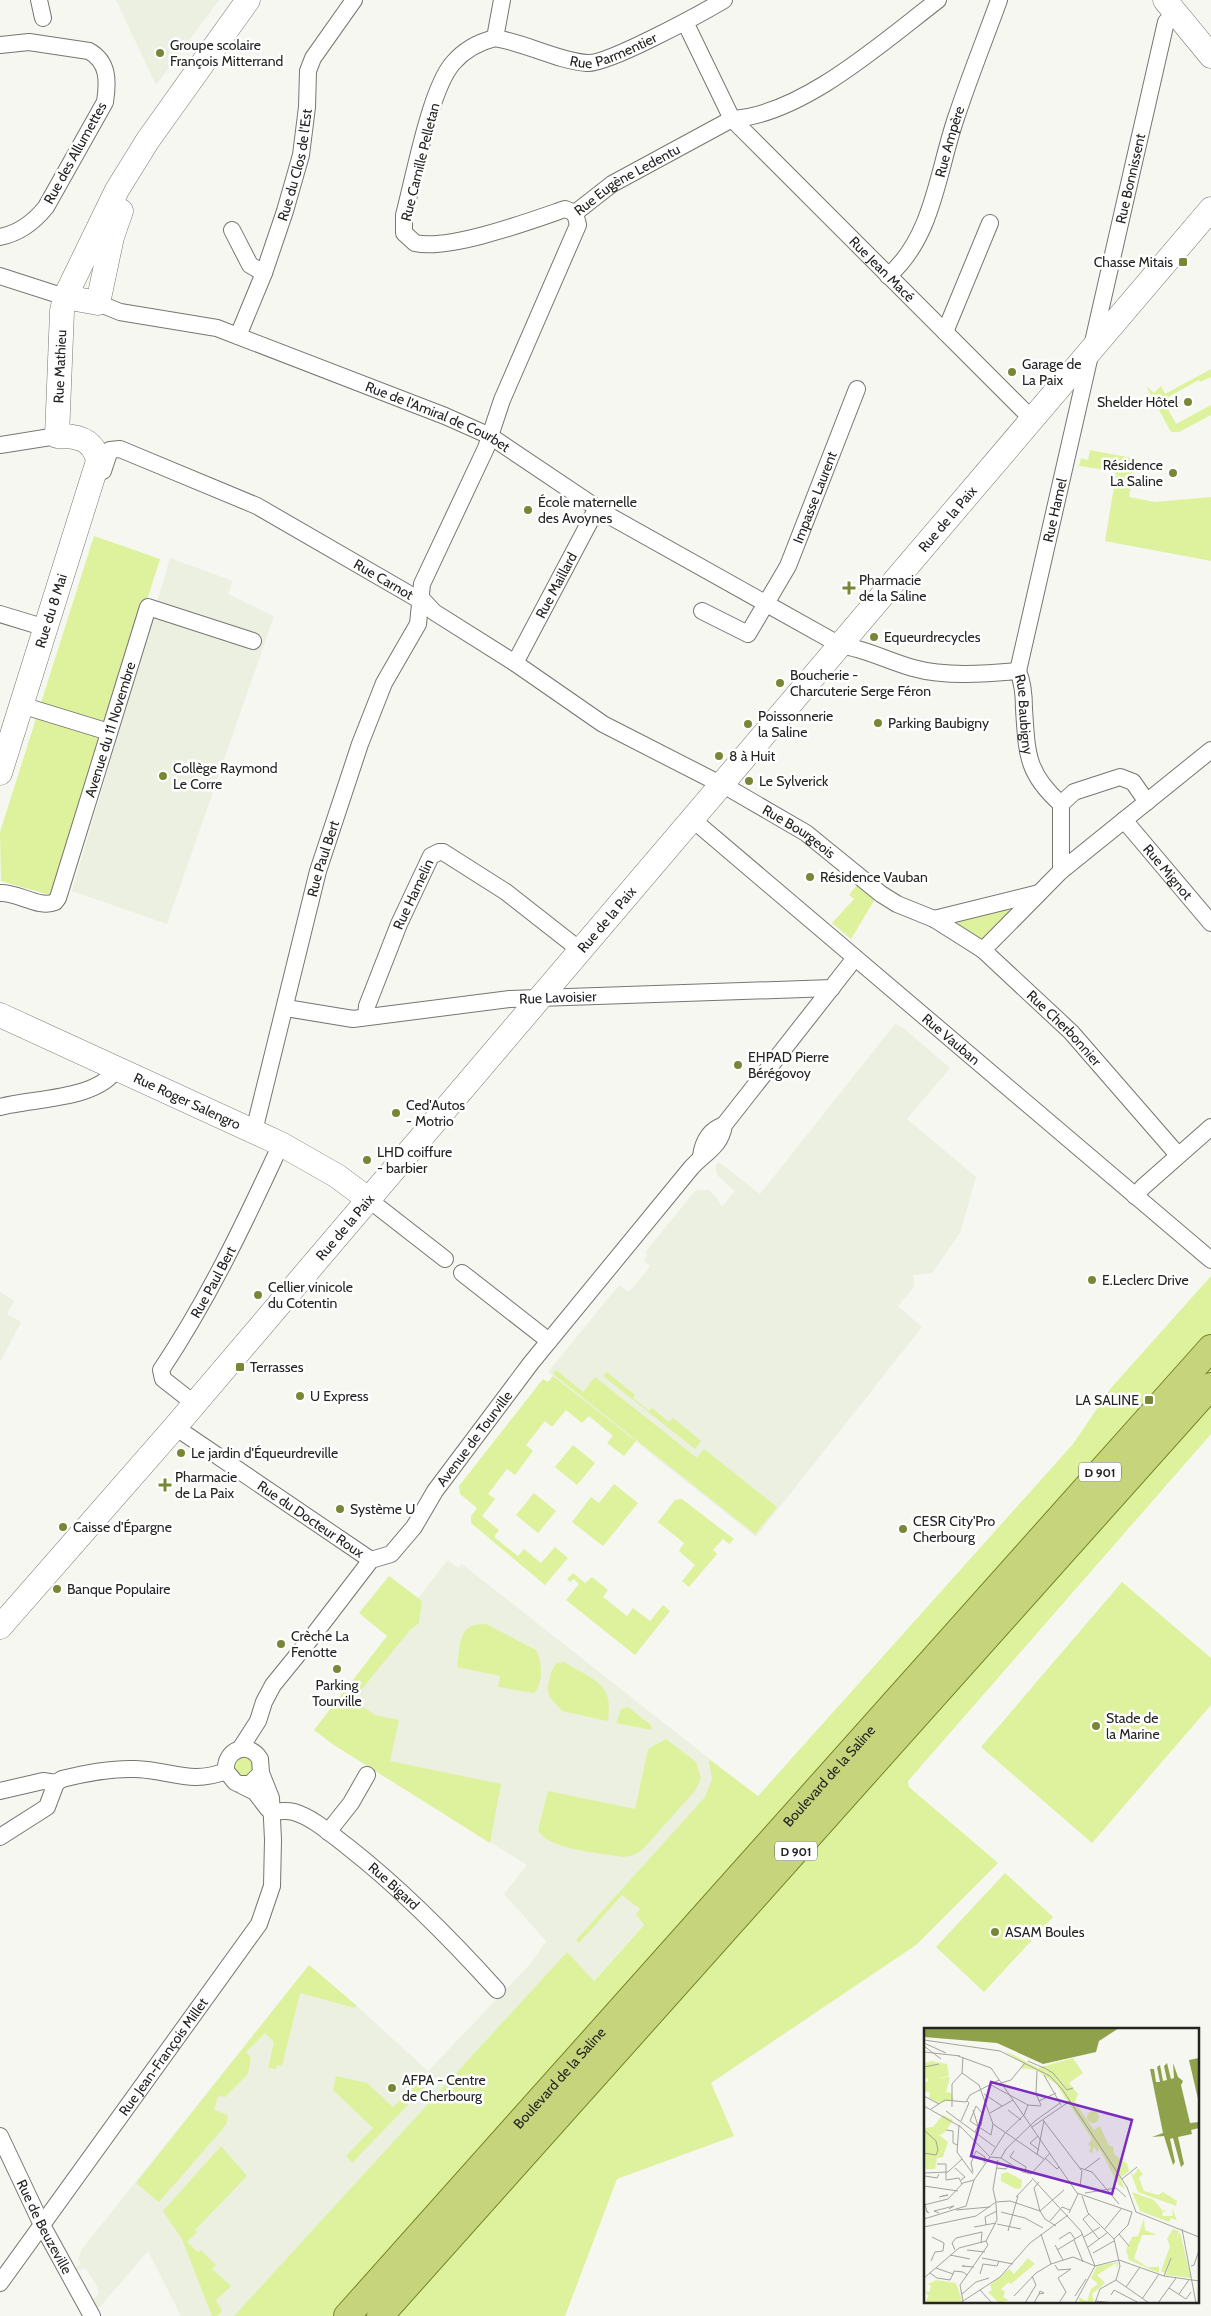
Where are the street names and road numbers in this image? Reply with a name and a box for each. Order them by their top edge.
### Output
street label: Rue Parmentier [568,28,660,72]
street label: Rue des Allumettes [39,99,111,207]
street label: Rue Camille Pelletan [397,101,443,223]
street label: Rue Ampère [931,104,968,179]
street label: Rue du Clos de l'Est [273,107,316,223]
street label: Rue Bonnissent [1111,132,1149,225]
street label: Rue Eugène Ledentu [570,140,683,219]
street label: Rue Jean Macé [845,232,919,306]
street label: Rue Mathieu [49,329,70,404]
street label: Rue de l'Amiral de Courbet [363,377,514,456]
street label: Impasse Laurent [789,449,841,546]
street label: Rue Hamel [1039,476,1071,544]
street label: Rue de la Paix [914,482,981,556]
street label: Rue Maillard [531,549,581,621]
street label: Rue Carnot [351,555,417,604]
street label: Rue du 8 Mai [31,571,71,650]
street label: Avenue du 11 Novembre [81,660,140,799]
street label: Rue Baubigny [1011,672,1037,756]
street label: Rue Bourgeois [759,801,839,862]
street label: Rue Paul Bert [303,818,343,899]
street label: Rue Mignot [1139,840,1197,904]
street label: Rue Hamelin [389,856,437,932]
street label: Rue de la Paix [573,882,640,956]
street label: Rue Cherbonnier [1023,986,1106,1070]
street label: Rue Lavoisier [519,987,597,1008]
street label: Rue Vauban [918,1010,984,1069]
street label: Rue Roger Salengro [131,1069,244,1133]
street label: Rue de la Paix [312,1190,378,1264]
street label: Rue Paul Bert [186,1243,240,1321]
street label: Avenue de Tourville [433,1387,516,1490]
road number: D 901 [1079,1462,1121,1481]
street label: Rue du Docteur Roux [254,1477,368,1562]
street label: Boulevard de la Saline [779,1721,879,1830]
road number: D 901 [775,1842,817,1860]
street label: Rue Bigard [365,1858,423,1914]
street label: Rue Jean-François Millet [115,1994,212,2119]
street label: Boulevard de la Saline [509,2024,609,2133]
street label: Rue de Beuzeville [13,2176,76,2277]

